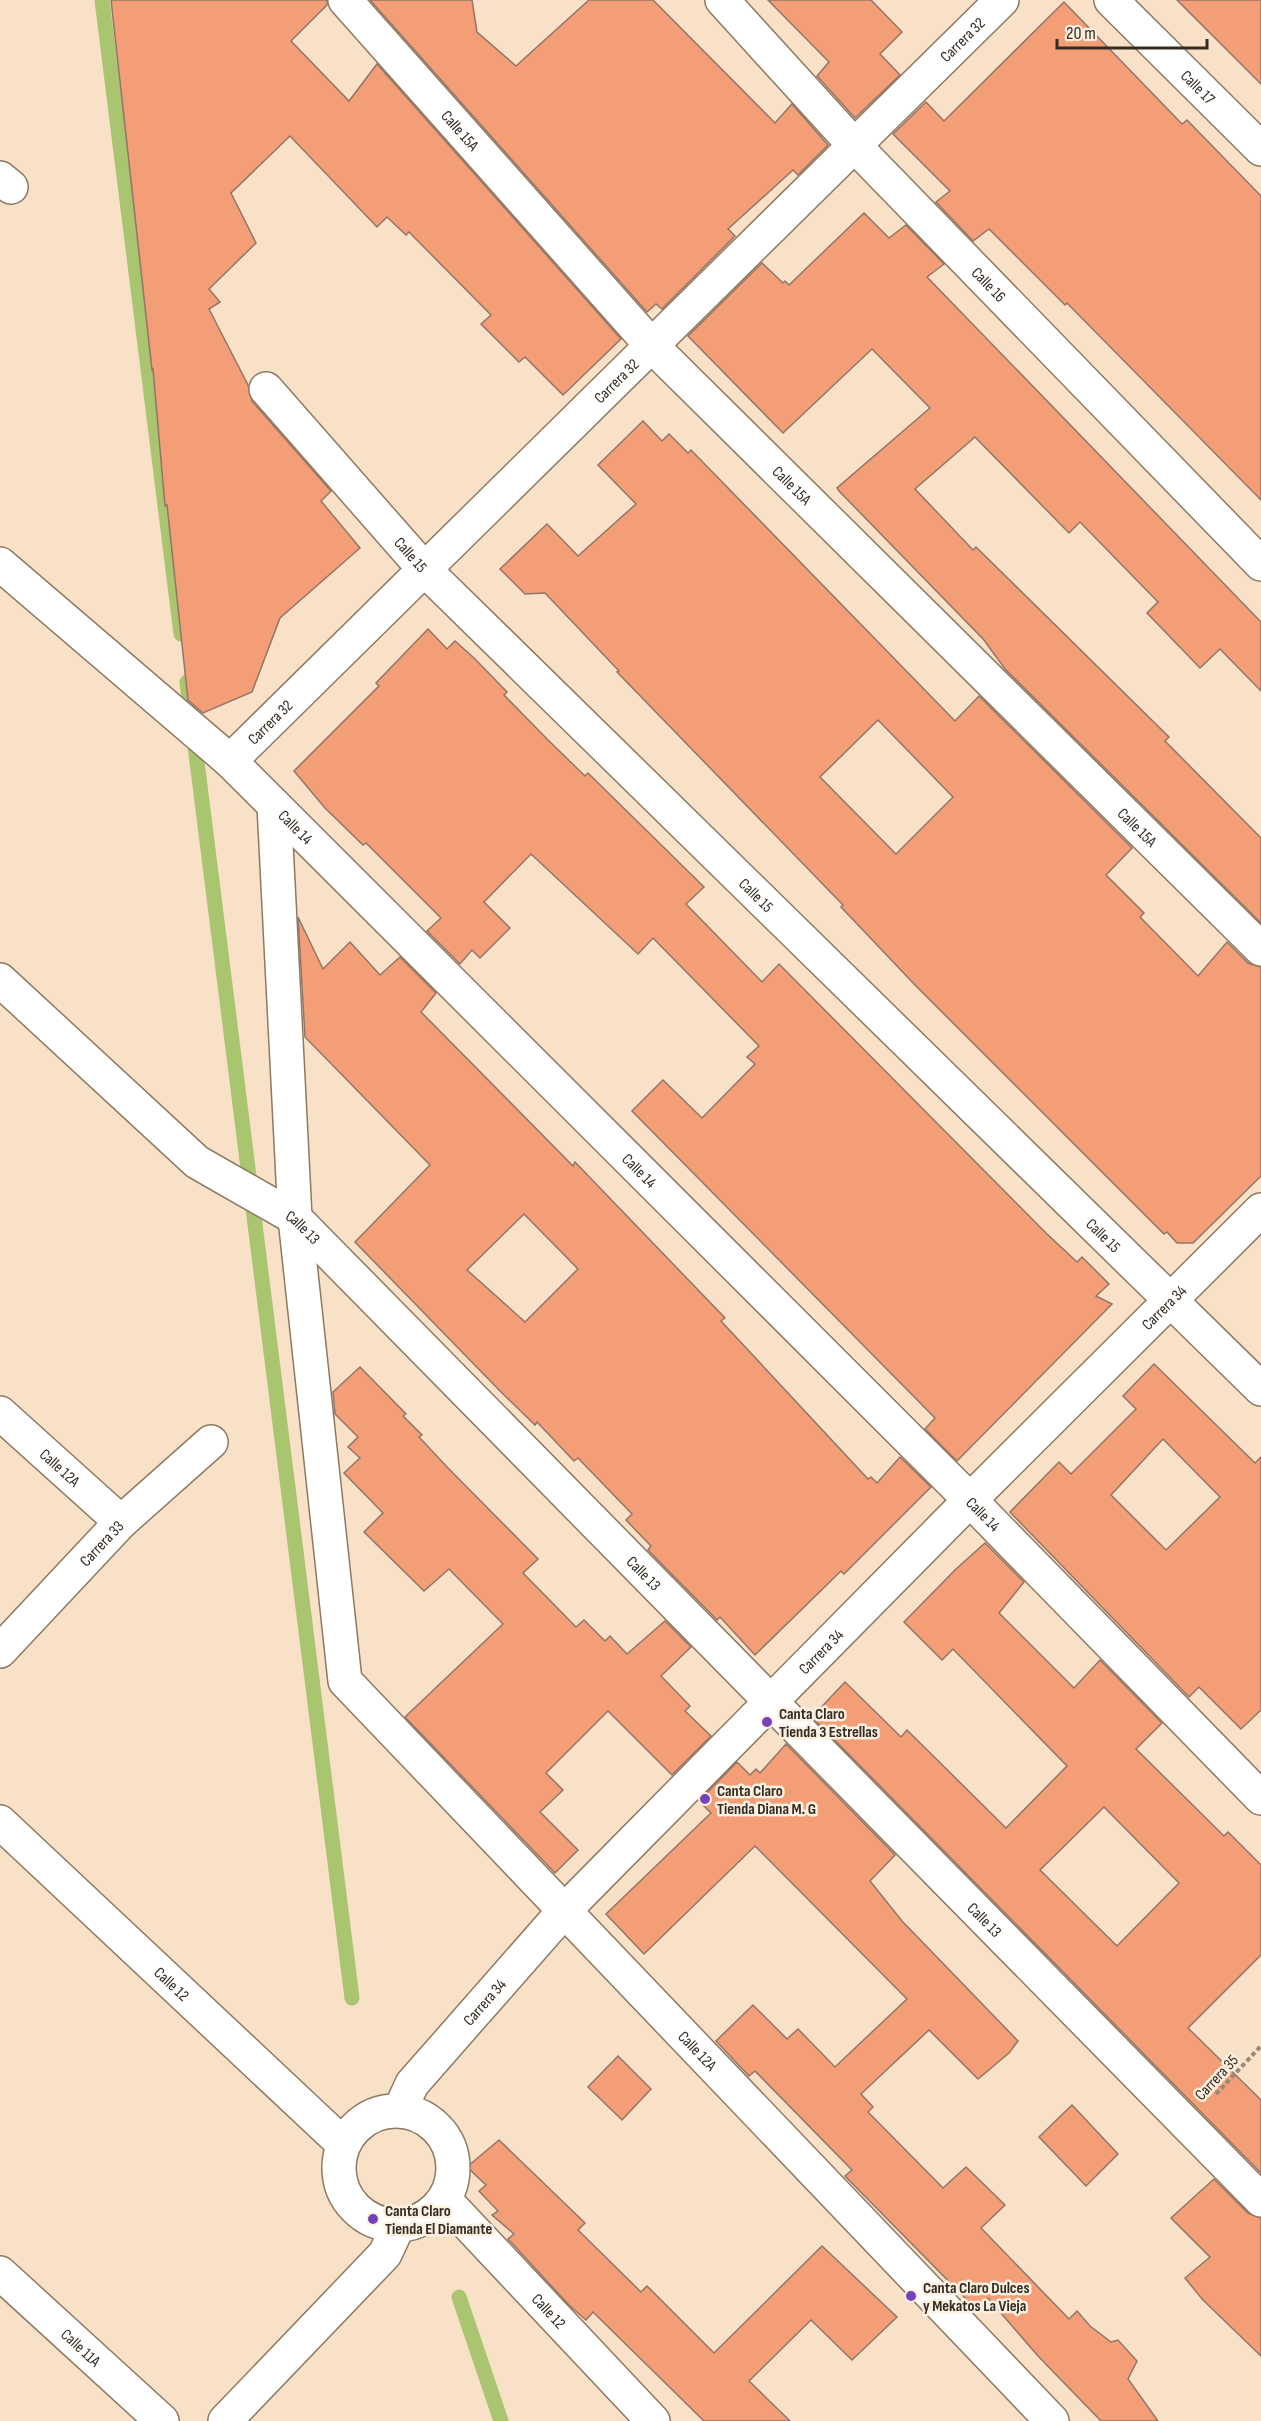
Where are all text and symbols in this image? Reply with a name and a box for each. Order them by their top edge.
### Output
scale bar [1057,12,1207,50]
street label: Carrera 32 [937,14,990,67]
text: 20 m [1066,23,1096,44]
street label: Calle 17 [1176,67,1219,109]
street label: Calle 15A [436,107,482,155]
street label: Calle 16 [967,264,1009,307]
street label: Carrera 32 [591,355,643,408]
street label: Calle 15A [768,463,815,510]
street label: Calle 15 [390,534,431,577]
street label: Carrera 32 [245,697,297,749]
street label: Calle 15A [1113,804,1160,851]
street label: Calle 14 [274,807,316,849]
street label: Calle 15 [734,875,777,917]
street label: Calle 14 [618,1150,660,1193]
street label: Calle 13 [282,1207,323,1249]
street label: Calle 15 [1081,1215,1124,1257]
street label: Carrera 34 [1138,1282,1191,1334]
street label: Calle 12A [35,1445,83,1491]
street label: Calle 14 [961,1494,1004,1536]
street label: Carrera 33 [76,1517,128,1571]
street label: Calle 13 [622,1553,664,1595]
street label: Carrera 34 [795,1626,848,1679]
place label: Canta Claro Tienda 3 Estrellas [779,1705,878,1742]
marker: Canta Claro Tienda 3 Estrellas [760,1715,774,1729]
place label: Canta Claro Tienda Diana M. G [717,1782,816,1819]
marker: Canta Claro Tienda Diana M. G [698,1792,712,1806]
street label: Calle 13 [963,1899,1005,1942]
street label: Calle 12 [150,1964,192,2006]
street label: Carrera 34 [460,1975,511,2030]
street label: Calle 12A [673,2027,720,2075]
street label: Carrera 35 [1191,2051,1243,2105]
place label: Canta Claro Tienda El Diamante [385,2202,492,2239]
marker: Canta Claro Tienda El Diamante [366,2212,380,2226]
place label: Canta Claro Dulces y Mekatos La Vieja [923,2279,1030,2316]
marker: Canta Claro Dulces y Mekatos La Vieja [904,2289,918,2303]
street label: Calle 12 [527,2290,569,2333]
street label: Calle 11A [56,2325,104,2371]

